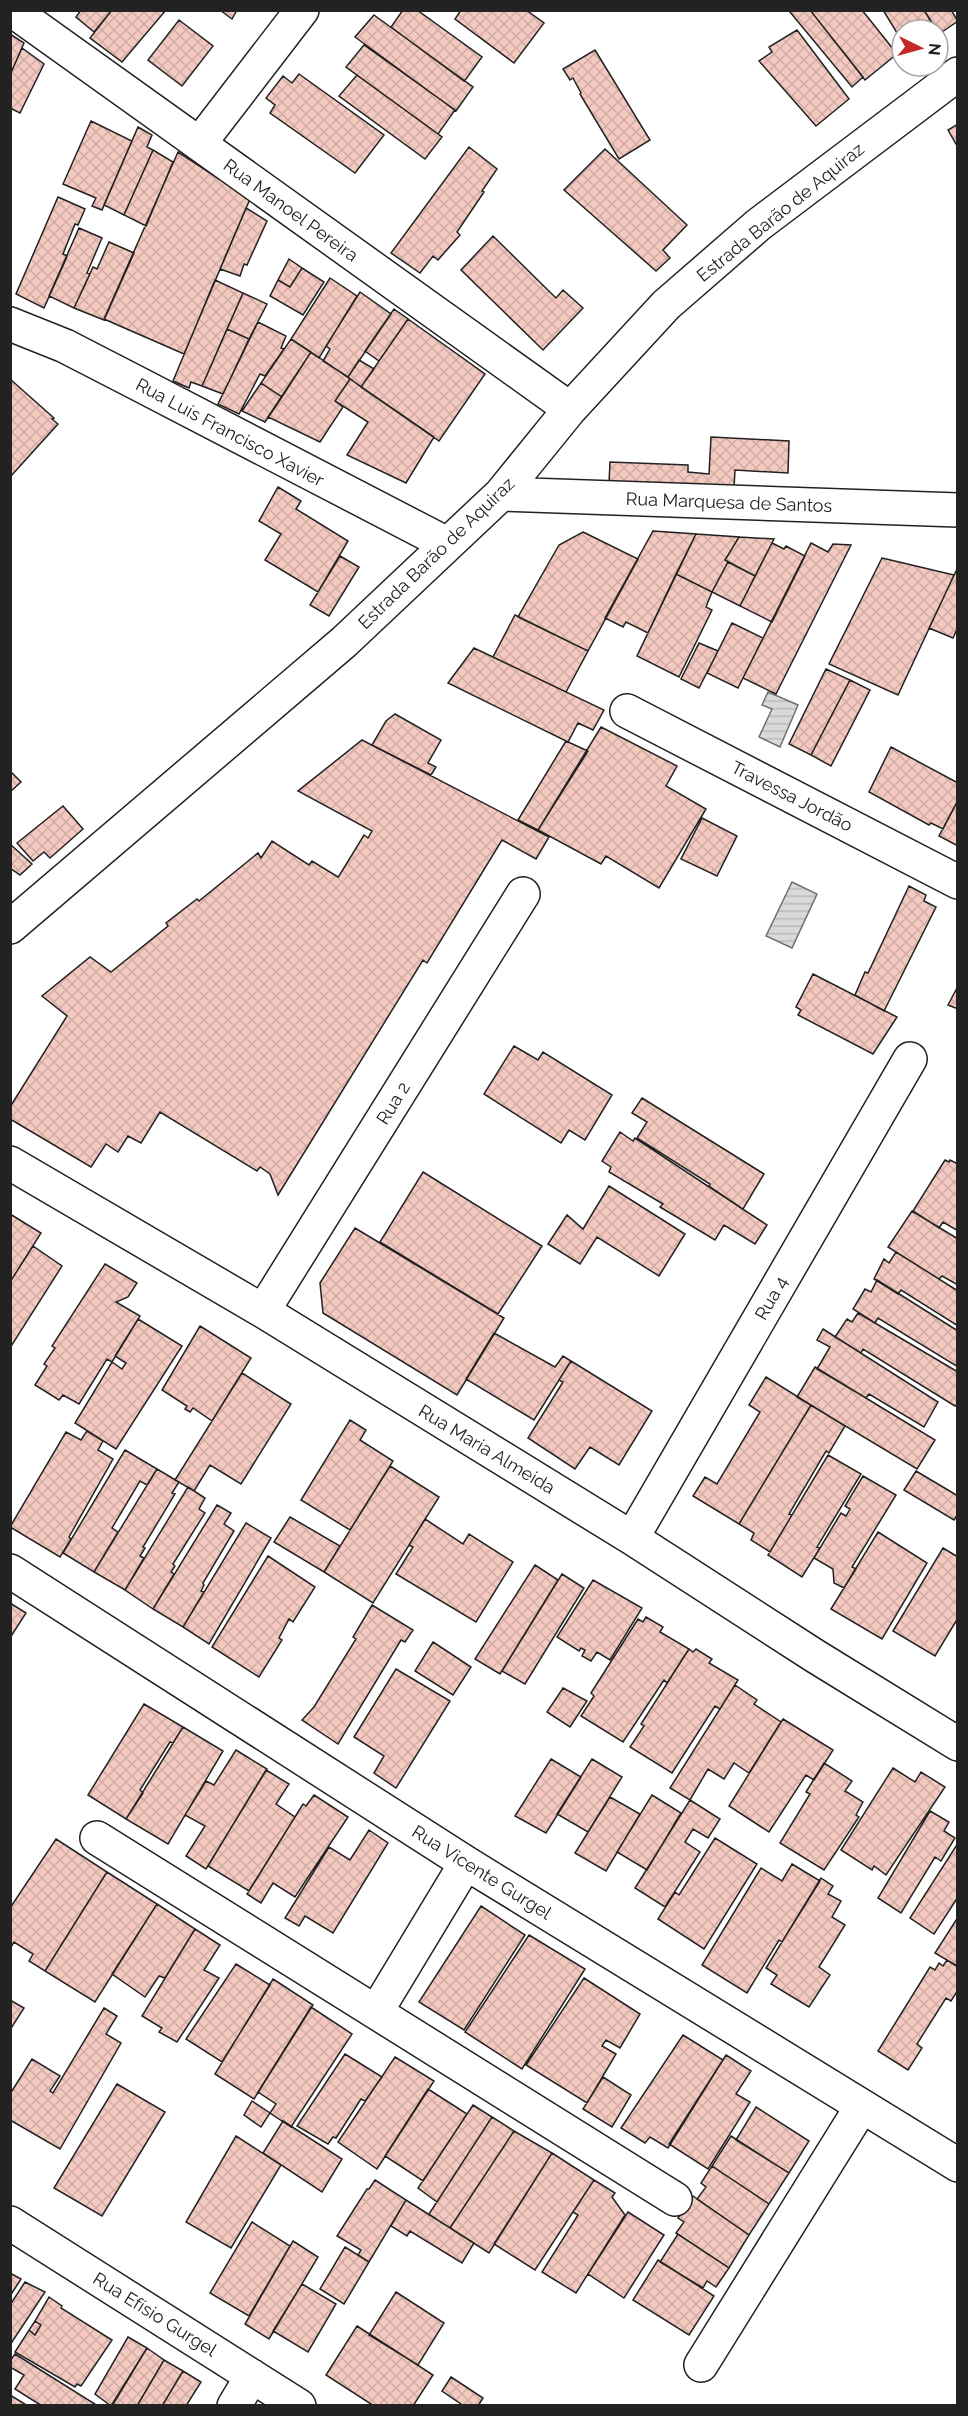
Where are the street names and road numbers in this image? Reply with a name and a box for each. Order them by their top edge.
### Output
street label: Estrada Barão de Aquiraz [692,138,868,286]
street label: Rua Manoel Pereira [220,154,362,266]
street label: Rua Luís Francisco Xavier [132,373,328,491]
street label: Estrada Barão de Aquiraz [354,473,519,633]
street label: Rua Marquesa de Santos [625,488,833,516]
street label: Travessa Jordão [728,756,856,836]
street label: Rua 2 [372,1078,414,1128]
street label: Rua 4 [750,1272,792,1323]
street label: Rua Maria Almeida [415,1400,559,1498]
street label: Rua Vicente Gurgel [408,1821,556,1923]
street label: Rua Efísio Gurgel [89,2268,221,2360]

